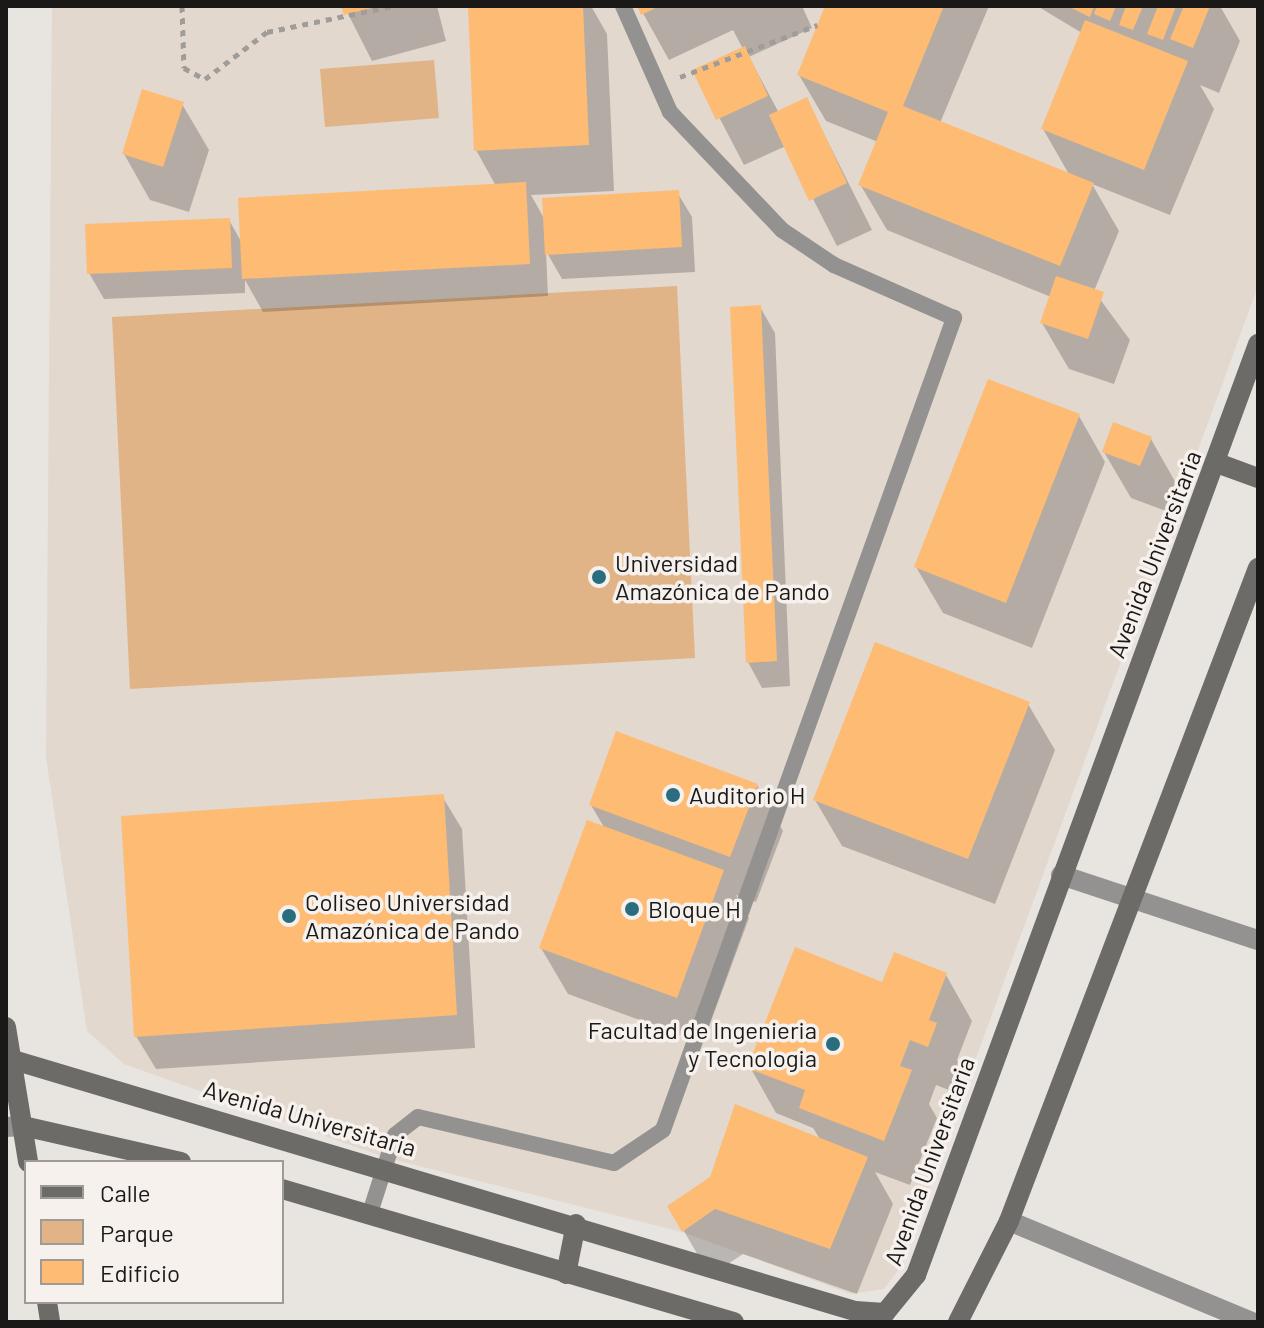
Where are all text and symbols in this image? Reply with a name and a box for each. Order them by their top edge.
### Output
street label: Avenida Universitaria [1101,446,1207,662]
place label: Universidad Amazónica de Pando [615,549,830,605]
marker: Universidad Amazónica de Pando [590,568,608,586]
place label: Auditorio H [689,781,806,809]
marker: Auditorio H [664,786,682,804]
place label: Coliseo Universidad Amazónica de Pando [305,888,520,944]
place label: Bloque H [648,895,741,923]
marker: Bloque H [623,900,641,918]
marker: Coliseo Universidad Amazónica de Pando [280,907,298,925]
place label: Facultad de Ingenieria y Tecnologia [588,1016,817,1072]
marker: Facultad de Ingenieria y Tecnologia [824,1035,842,1053]
street label: Avenida Universitaria [878,1053,980,1269]
street label: Avenida Universitaria [200,1074,420,1162]
legend [24,1160,284,1304]
text: Calle [100,1178,151,1207]
text: Parque [100,1218,174,1247]
text: Edificio [100,1258,180,1287]

